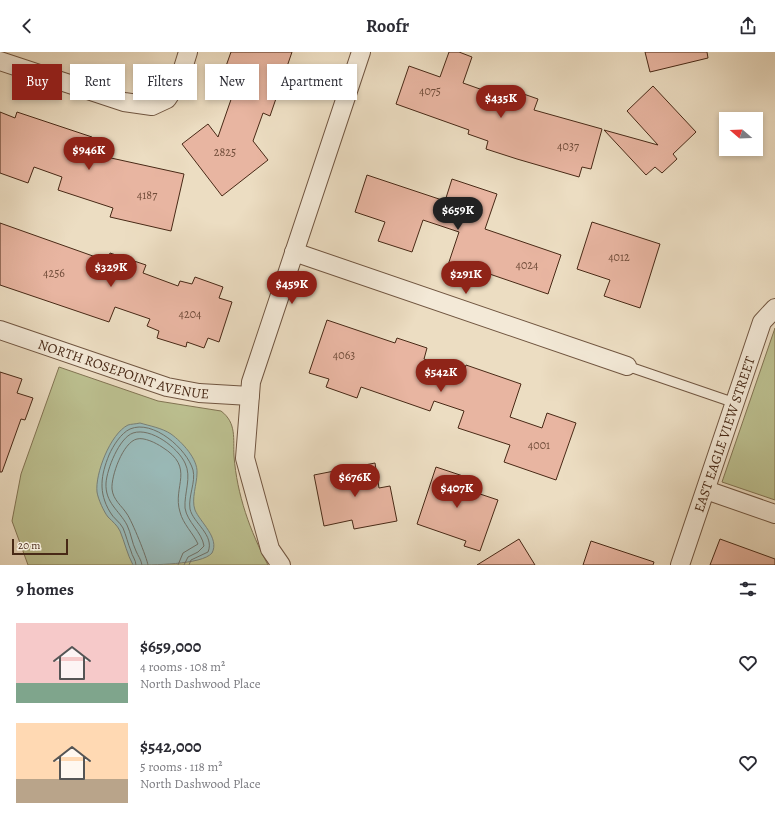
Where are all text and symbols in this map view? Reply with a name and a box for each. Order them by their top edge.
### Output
text: Roofr [366,14,409,38]
icon: back [16,15,38,37]
icon: share [737,15,759,37]
chip: Buy [12,64,62,100]
chip: Rent [70,64,125,100]
chip: Filters [133,64,197,100]
chip: New [205,64,259,100]
chip: Apartment [267,64,357,100]
house number: 4075 [419,83,441,99]
pin: $435K [473,85,529,119]
text: $435K [485,89,517,106]
north arrow [719,112,763,156]
map controls [719,112,763,156]
pin: $946K [61,137,117,171]
house number: 4037 [557,138,580,154]
text: $946K [73,141,105,158]
house number: 2825 [214,144,236,160]
house number: 4187 [137,187,158,203]
pin: $659K [430,197,486,231]
text: $659K [442,201,474,218]
house number: 4012 [608,249,630,265]
pin: $329K [83,254,139,288]
house number: 4024 [516,257,539,273]
text: $329K [95,258,127,275]
pin: $291K [438,261,494,295]
house number: 4256 [43,265,65,281]
text: $291K [450,265,482,282]
pin: $459K [264,271,320,305]
text: $459K [276,275,308,292]
house number: 4204 [179,306,202,322]
street label: NORTH ROSEPOINT AVENUE [36,334,210,403]
house number: 4063 [333,347,355,363]
street label: EAST EAGLE VIEW STREET [689,353,759,515]
pin: $542K [413,359,469,393]
text: $542K [425,363,457,380]
house number: 4001 [528,437,550,453]
pin: $676K [327,464,383,498]
text: $676K [339,468,371,485]
pin: $407K [429,475,485,509]
text: $407K [441,479,473,496]
scale bar [12,537,68,556]
text: 20 m [18,538,40,553]
text: 9 homes [16,578,74,601]
icon: filters [737,578,759,600]
text: $659,000 [140,635,201,658]
icon: home [48,639,96,687]
icon: heart [737,652,759,674]
text: 4 rooms · 108 m² [140,658,225,675]
text: North Dashwood Place [140,675,260,692]
text: $542,000 [140,735,202,758]
icon: home [48,739,96,787]
icon: heart [737,752,759,774]
text: 5 rooms · 118 m² [140,758,223,775]
text: North Dashwood Place [140,775,260,792]

